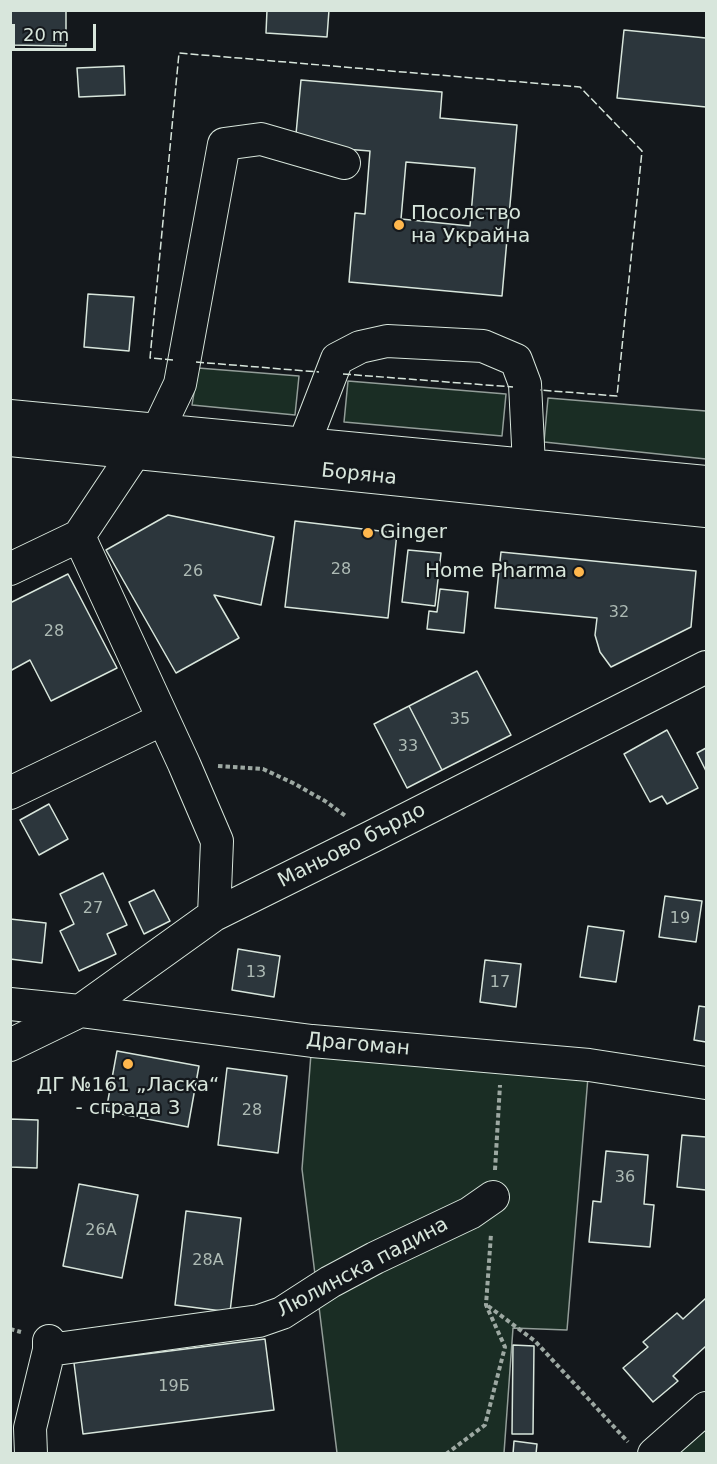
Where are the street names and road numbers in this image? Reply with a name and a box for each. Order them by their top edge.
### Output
street label: Боряна [320,459,398,491]
street label: Маньово бърдо [274,798,430,894]
street label: Драгоман [305,1029,411,1061]
street label: Люлинска падина [274,1213,452,1323]

